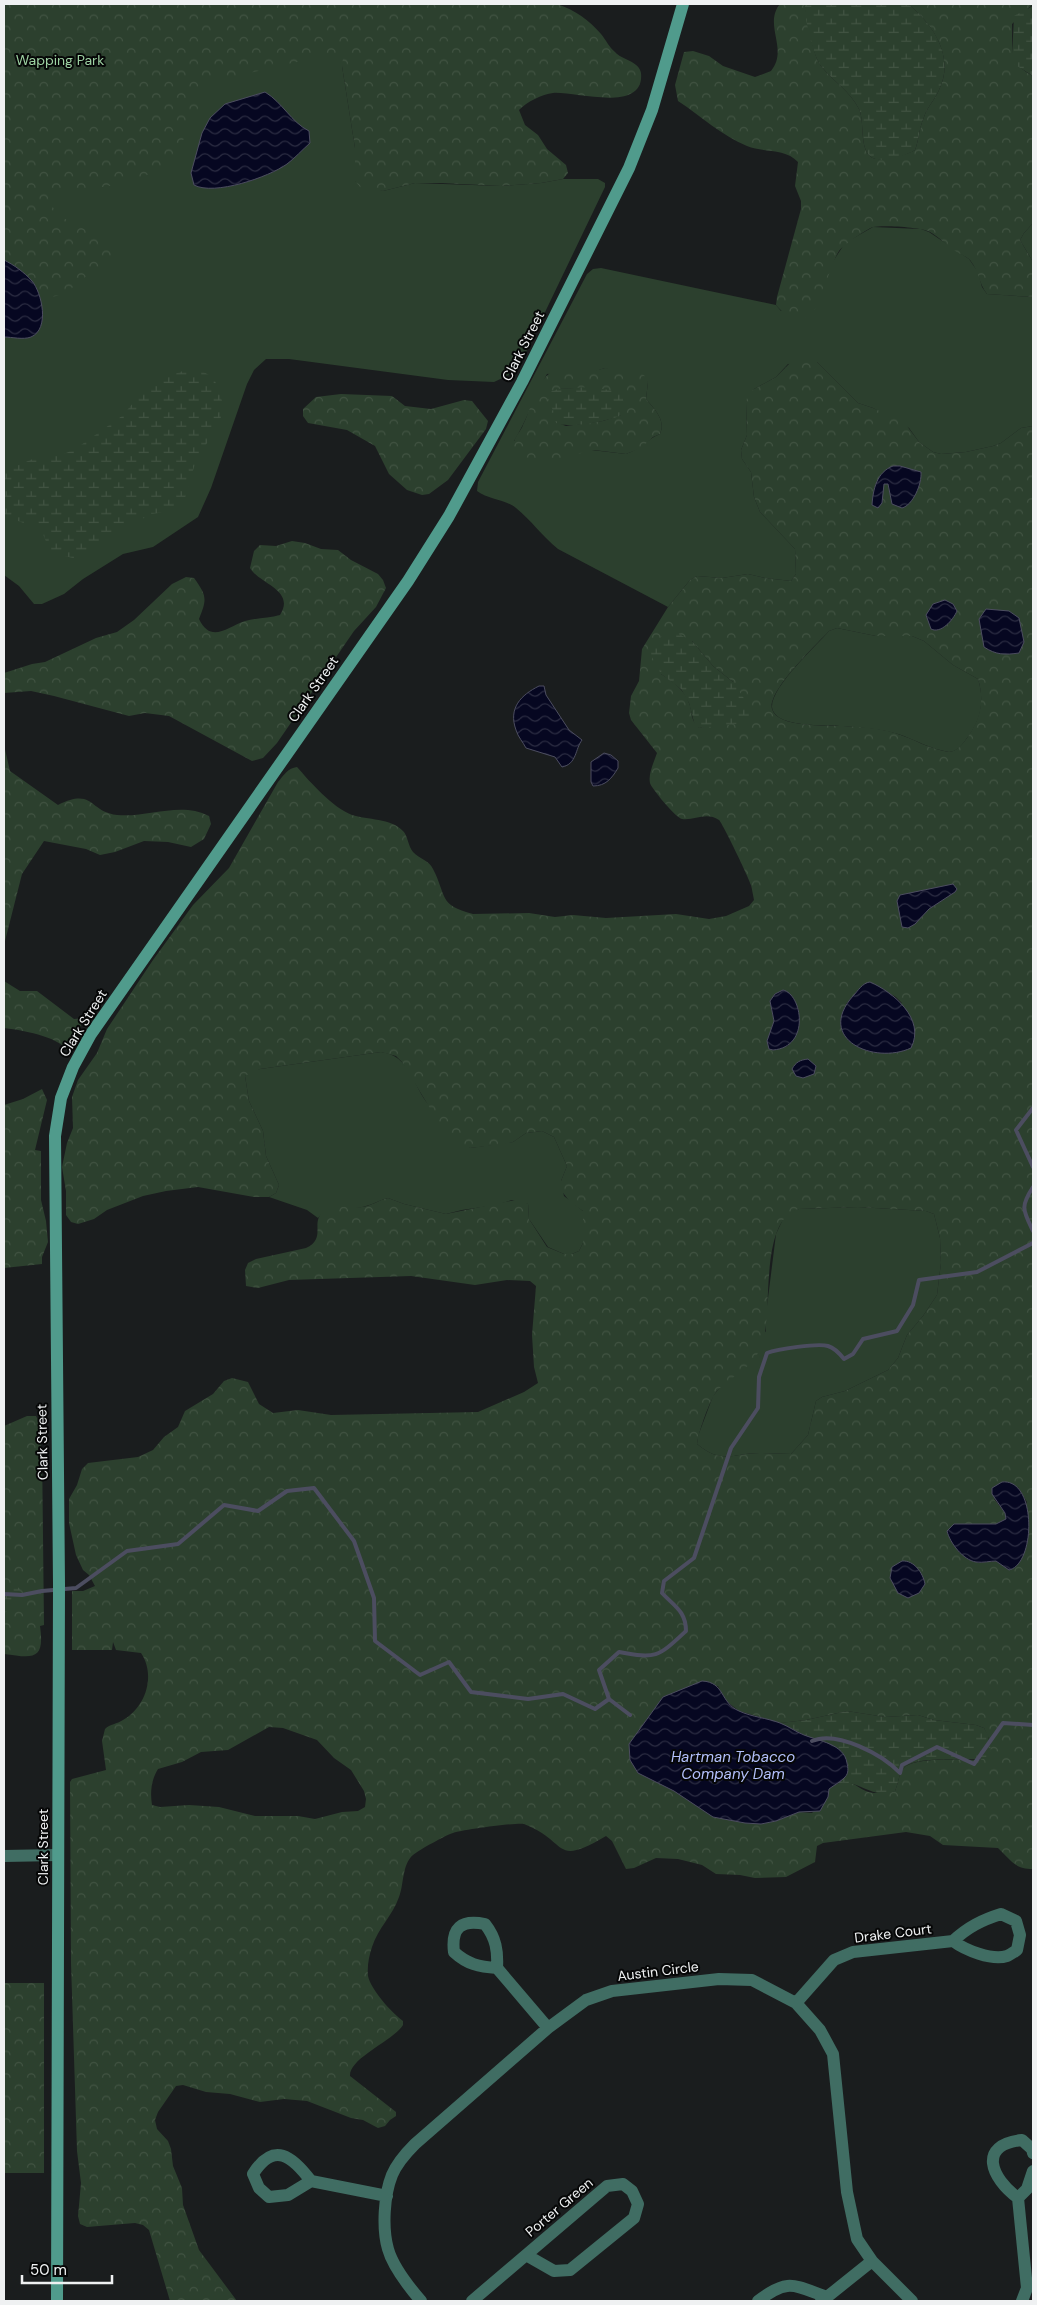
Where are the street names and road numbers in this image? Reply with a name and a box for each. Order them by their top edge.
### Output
street label: Clark Street [498,308,548,384]
street label: Clark Street [284,653,342,725]
street label: Clark Street [55,986,111,1060]
street label: Clark Street [32,1404,52,1480]
street label: Clark Street [34,1809,52,1885]
street label: Drake Court [853,1919,933,1947]
street label: Austin Circle [616,1957,700,1985]
street label: Porter Green [521,2173,597,2241]

